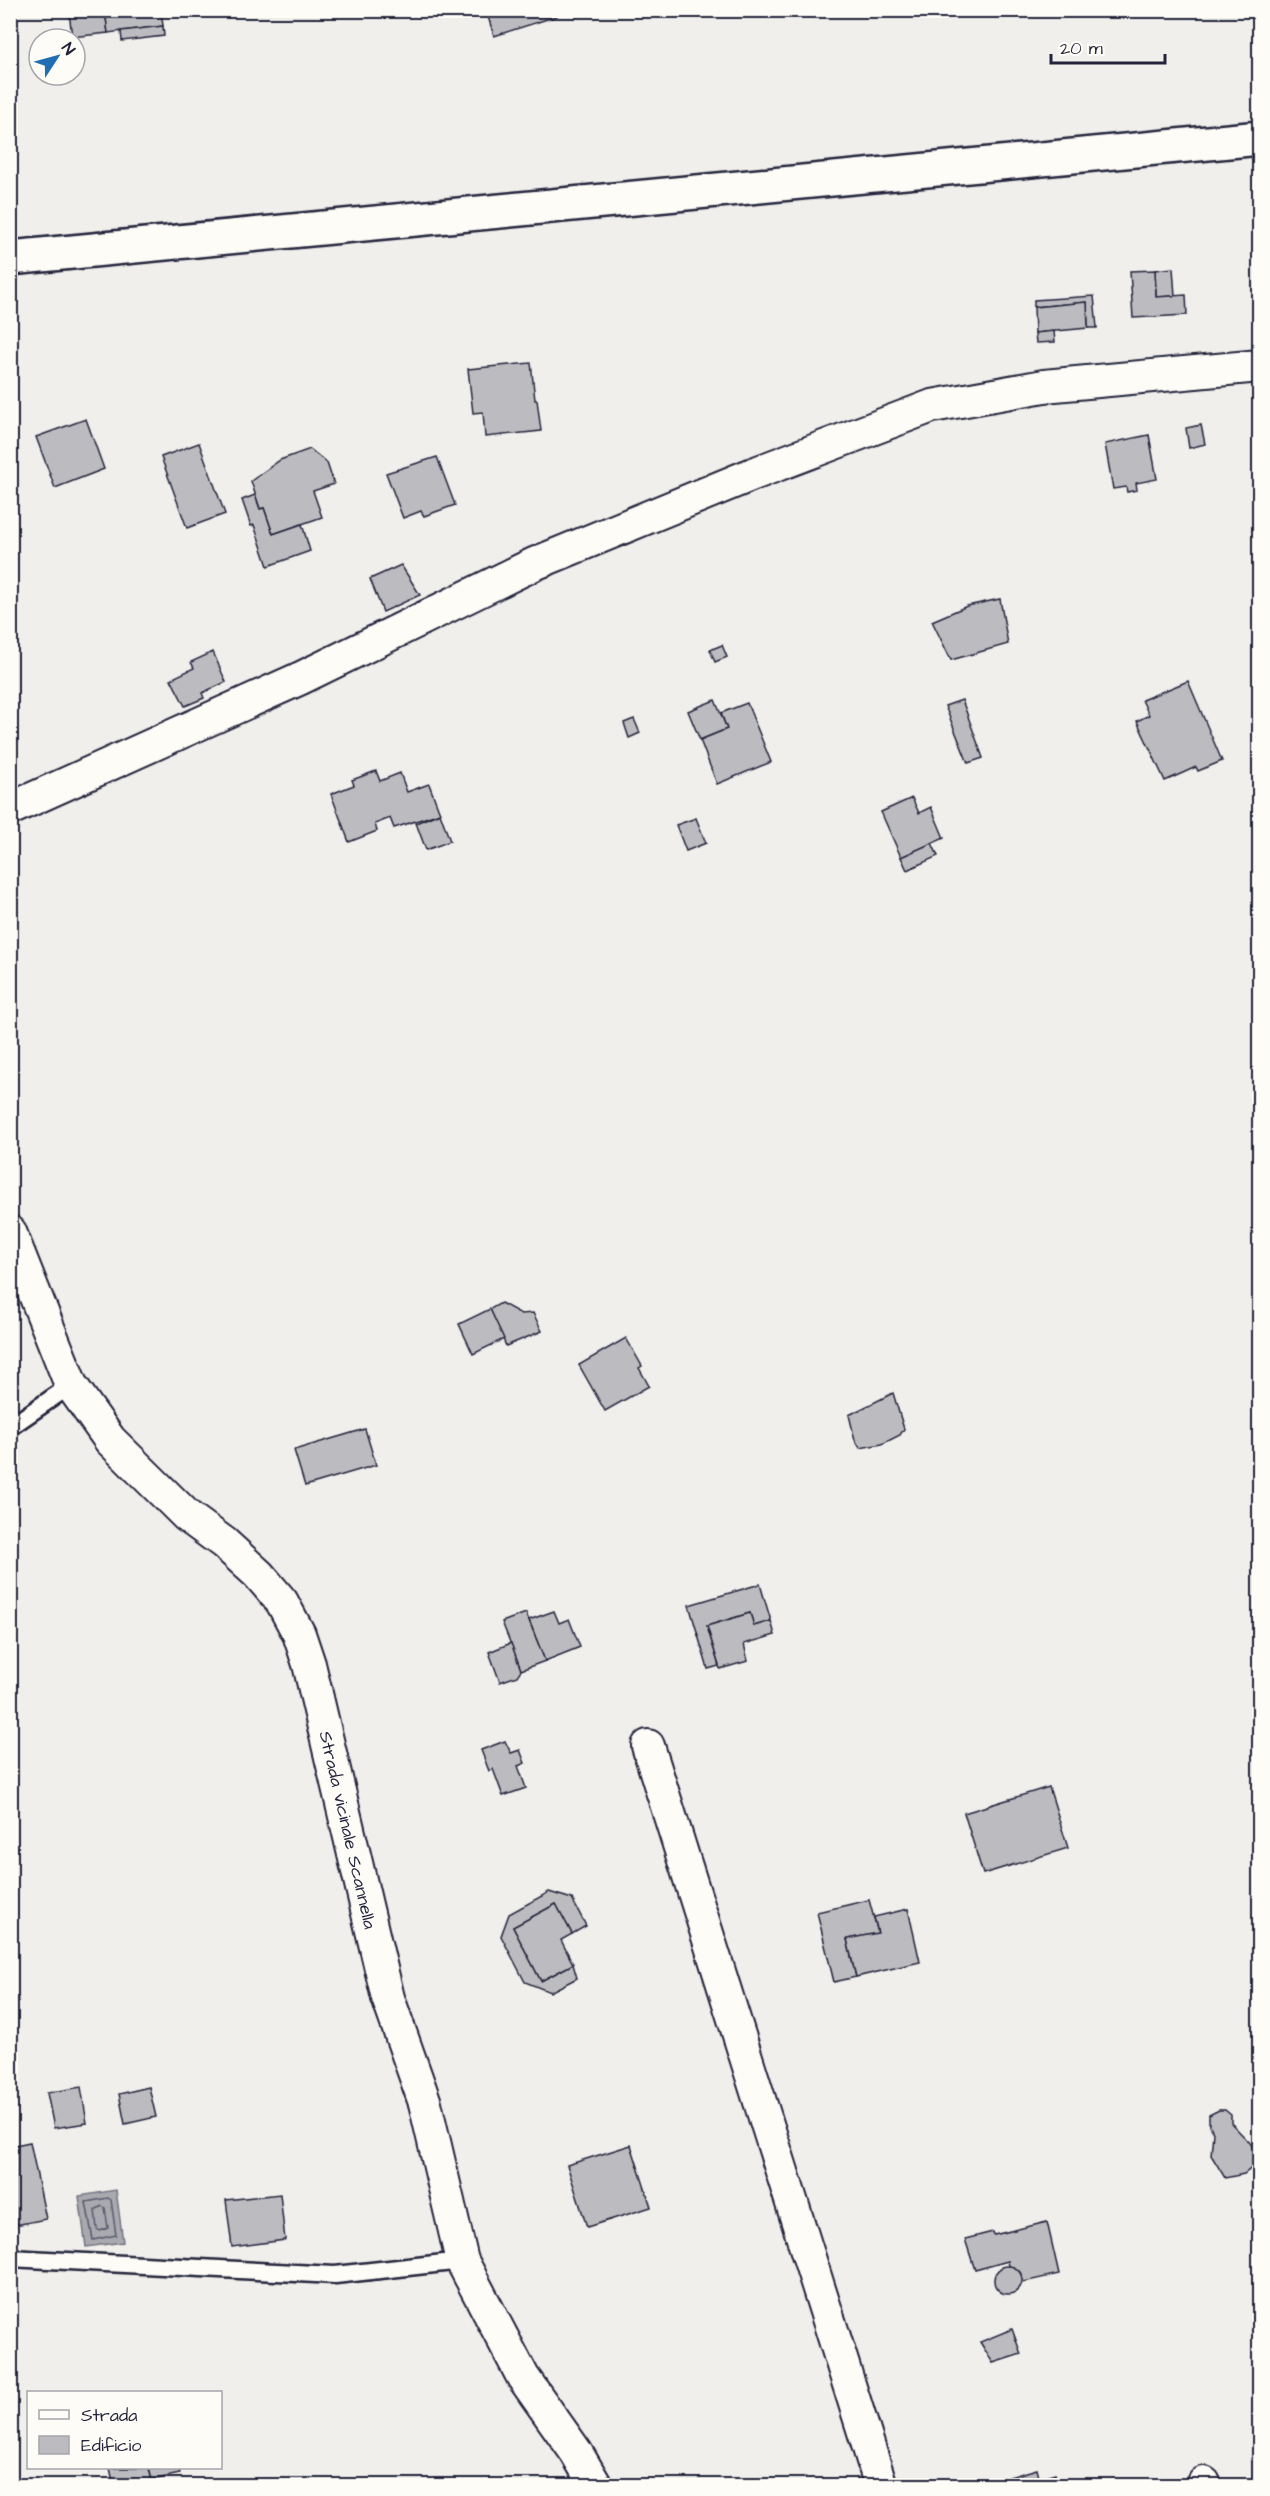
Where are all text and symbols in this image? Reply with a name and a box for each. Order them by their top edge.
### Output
north arrow [27,27,87,87]
scale bar [1051,27,1165,65]
text: 20 m [1060,36,1103,61]
text: N [56,38,80,59]
street label: Strada vicinale Scannella [313,1729,382,1931]
legend [27,2391,222,2469]
text: Strada [81,2403,137,2428]
text: Edificio [81,2433,141,2458]

